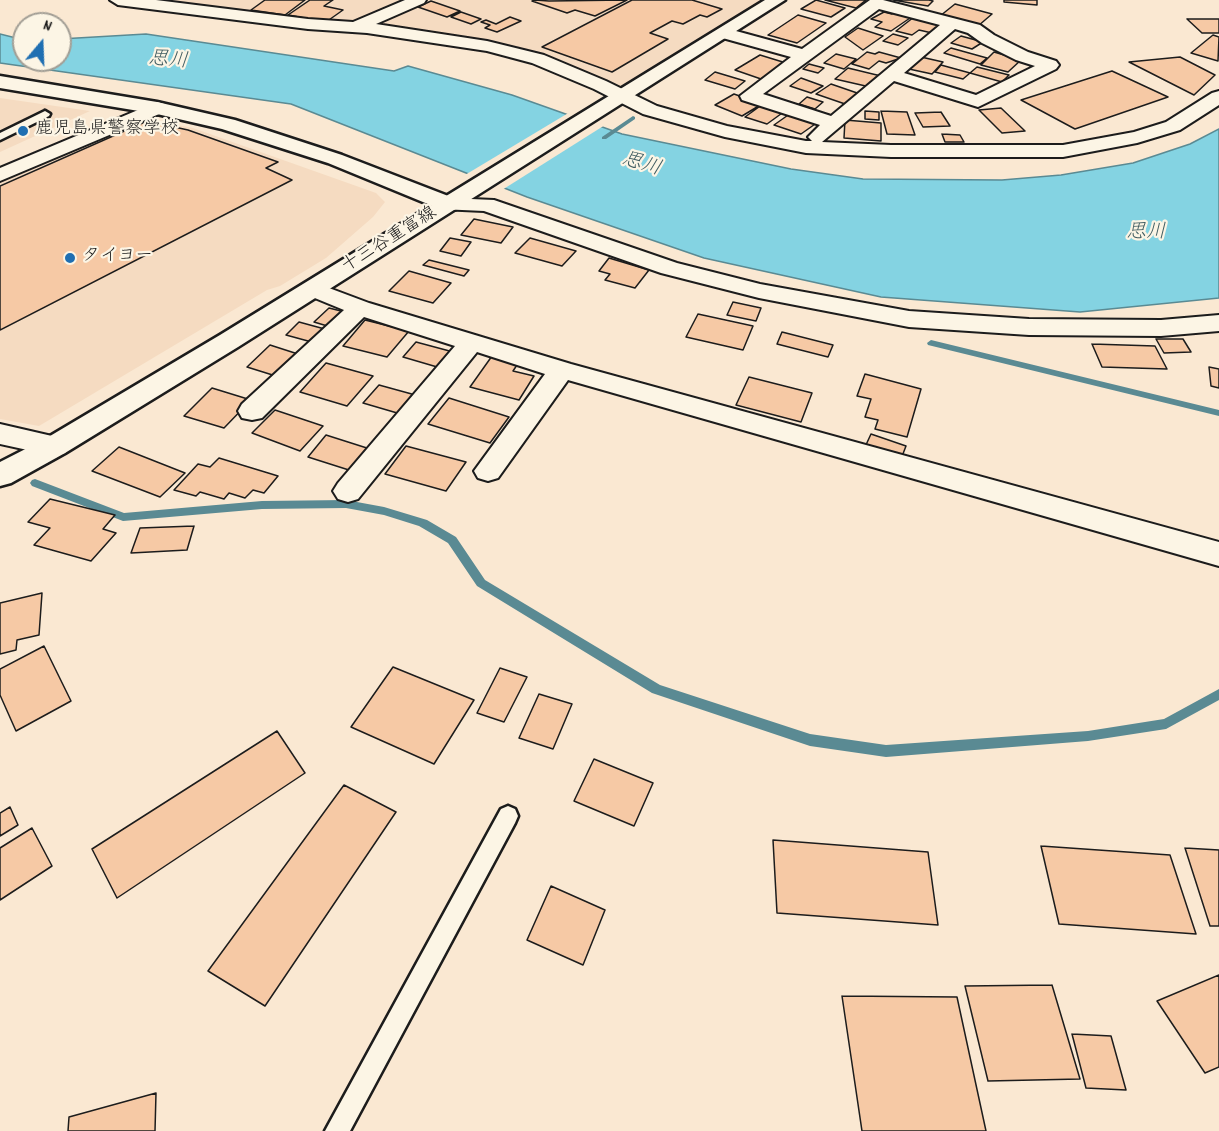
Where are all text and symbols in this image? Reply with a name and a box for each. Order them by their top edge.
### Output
north arrow [12,12,72,72]
text: N [40,14,55,39]
water label: 思川 [147,48,189,76]
place label: 鹿児島県警察学校 [35,120,179,142]
marker: 鹿児島県警察学校 [16,124,30,138]
water label: 思川 [618,149,664,183]
street label: 十三谷重富線 [338,203,442,279]
water label: 思川 [1126,222,1166,246]
place label: タイヨー [82,247,153,269]
marker: タイヨー [63,251,77,265]

